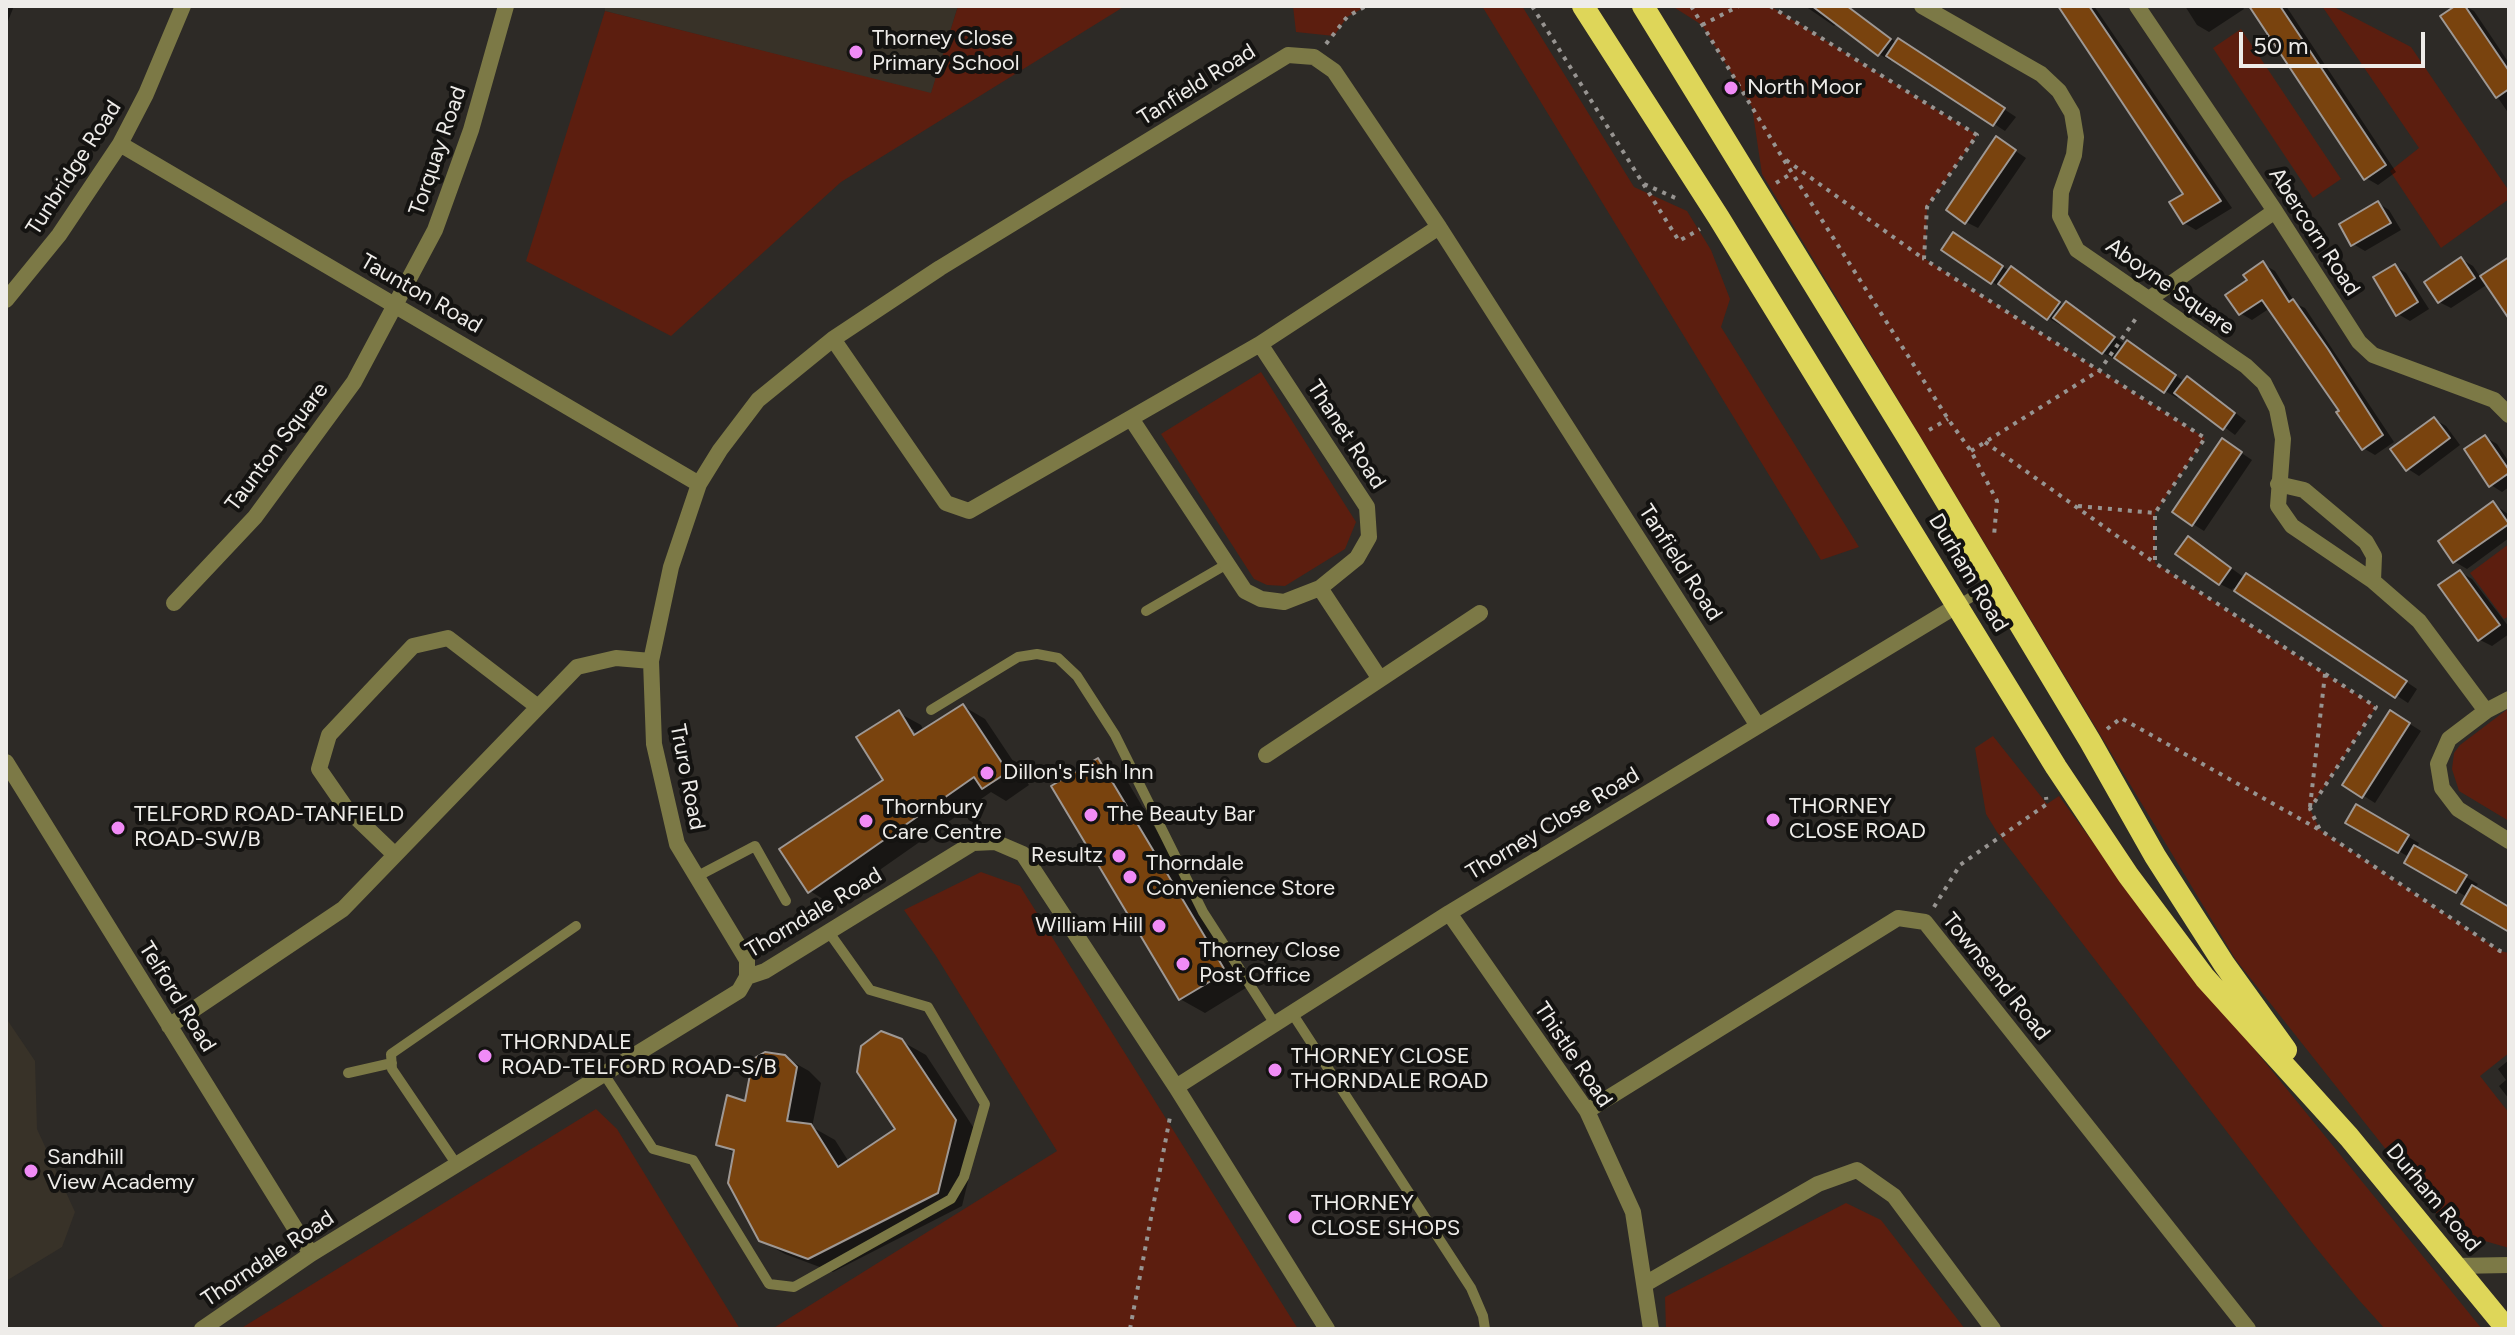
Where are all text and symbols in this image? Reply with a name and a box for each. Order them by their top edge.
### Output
scale bar [2243,16,2429,66]
place label: Thorney Close Primary School [872,26,1020,78]
text: 50 m [2253,31,2309,60]
street label: Tanfield Road [1133,38,1261,132]
marker: Thorney Close Primary School [847,43,865,61]
place label: North Moor [1747,75,1862,101]
marker: North Moor [1722,79,1740,97]
street label: Torquay Road [404,83,472,219]
street label: Tunbridge Road [21,96,127,240]
street label: Abercorn Road [2263,163,2365,301]
street label: Aboyne Square [2101,233,2239,341]
street label: Taunton Road [356,249,486,339]
street label: Thanet Road [1301,376,1391,494]
street label: Taunton Square [220,377,334,517]
street label: Tanfield Road [1633,500,1727,626]
street label: Durham Road [1922,509,2014,637]
street label: Truro Road [664,722,710,832]
place label: Dillon's Fish Inn [1003,760,1154,786]
street label: Thorney Close Road [1462,762,1644,886]
marker: Dillon's Fish Inn [978,764,996,782]
place label: THORNEY CLOSE ROAD [1789,794,1926,846]
place label: Thornbury Care Centre [882,795,1002,846]
place label: TELFORD ROAD-TANFIELD ROAD-SW/B [134,802,404,854]
place label: The Beauty Bar [1107,802,1255,828]
marker: The Beauty Bar [1082,806,1100,824]
marker: THORNEY CLOSE ROAD [1764,811,1782,829]
marker: Thornbury Care Centre [857,812,875,830]
marker: TELFORD ROAD-TANFIELD ROAD-SW/B [109,819,127,837]
place label: Resultz [1031,843,1103,869]
marker: Resultz [1110,847,1128,865]
place label: Thorndale Convenience Store [1146,851,1335,902]
street label: Thorndale Road [741,862,887,964]
marker: Thorndale Convenience Store [1121,868,1139,886]
street label: Townsend Road [1937,908,2055,1046]
place label: William Hill [1035,913,1143,939]
marker: William Hill [1150,917,1168,935]
street label: Telford Road [133,937,221,1057]
place label: Thorney Close Post Office [1199,938,1340,990]
marker: Thorney Close Post Office [1174,955,1192,973]
street label: Thistle Road [1528,997,1618,1113]
place label: THORNDALE ROAD-TELFORD ROAD-S/B [501,1030,777,1082]
place label: THORNEY CLOSE THORNDALE ROAD [1291,1044,1488,1096]
marker: THORNDALE ROAD-TELFORD ROAD-S/B [476,1047,494,1065]
marker: THORNEY CLOSE THORNDALE ROAD [1266,1061,1284,1079]
street label: Durham Road [2380,1139,2486,1257]
place label: Sandhill View Academy [47,1145,195,1196]
marker: Sandhill View Academy [22,1162,40,1180]
place label: THORNEY CLOSE SHOPS [1311,1191,1460,1242]
street label: Thorndale Road [197,1205,339,1313]
marker: THORNEY CLOSE SHOPS [1286,1208,1304,1226]

